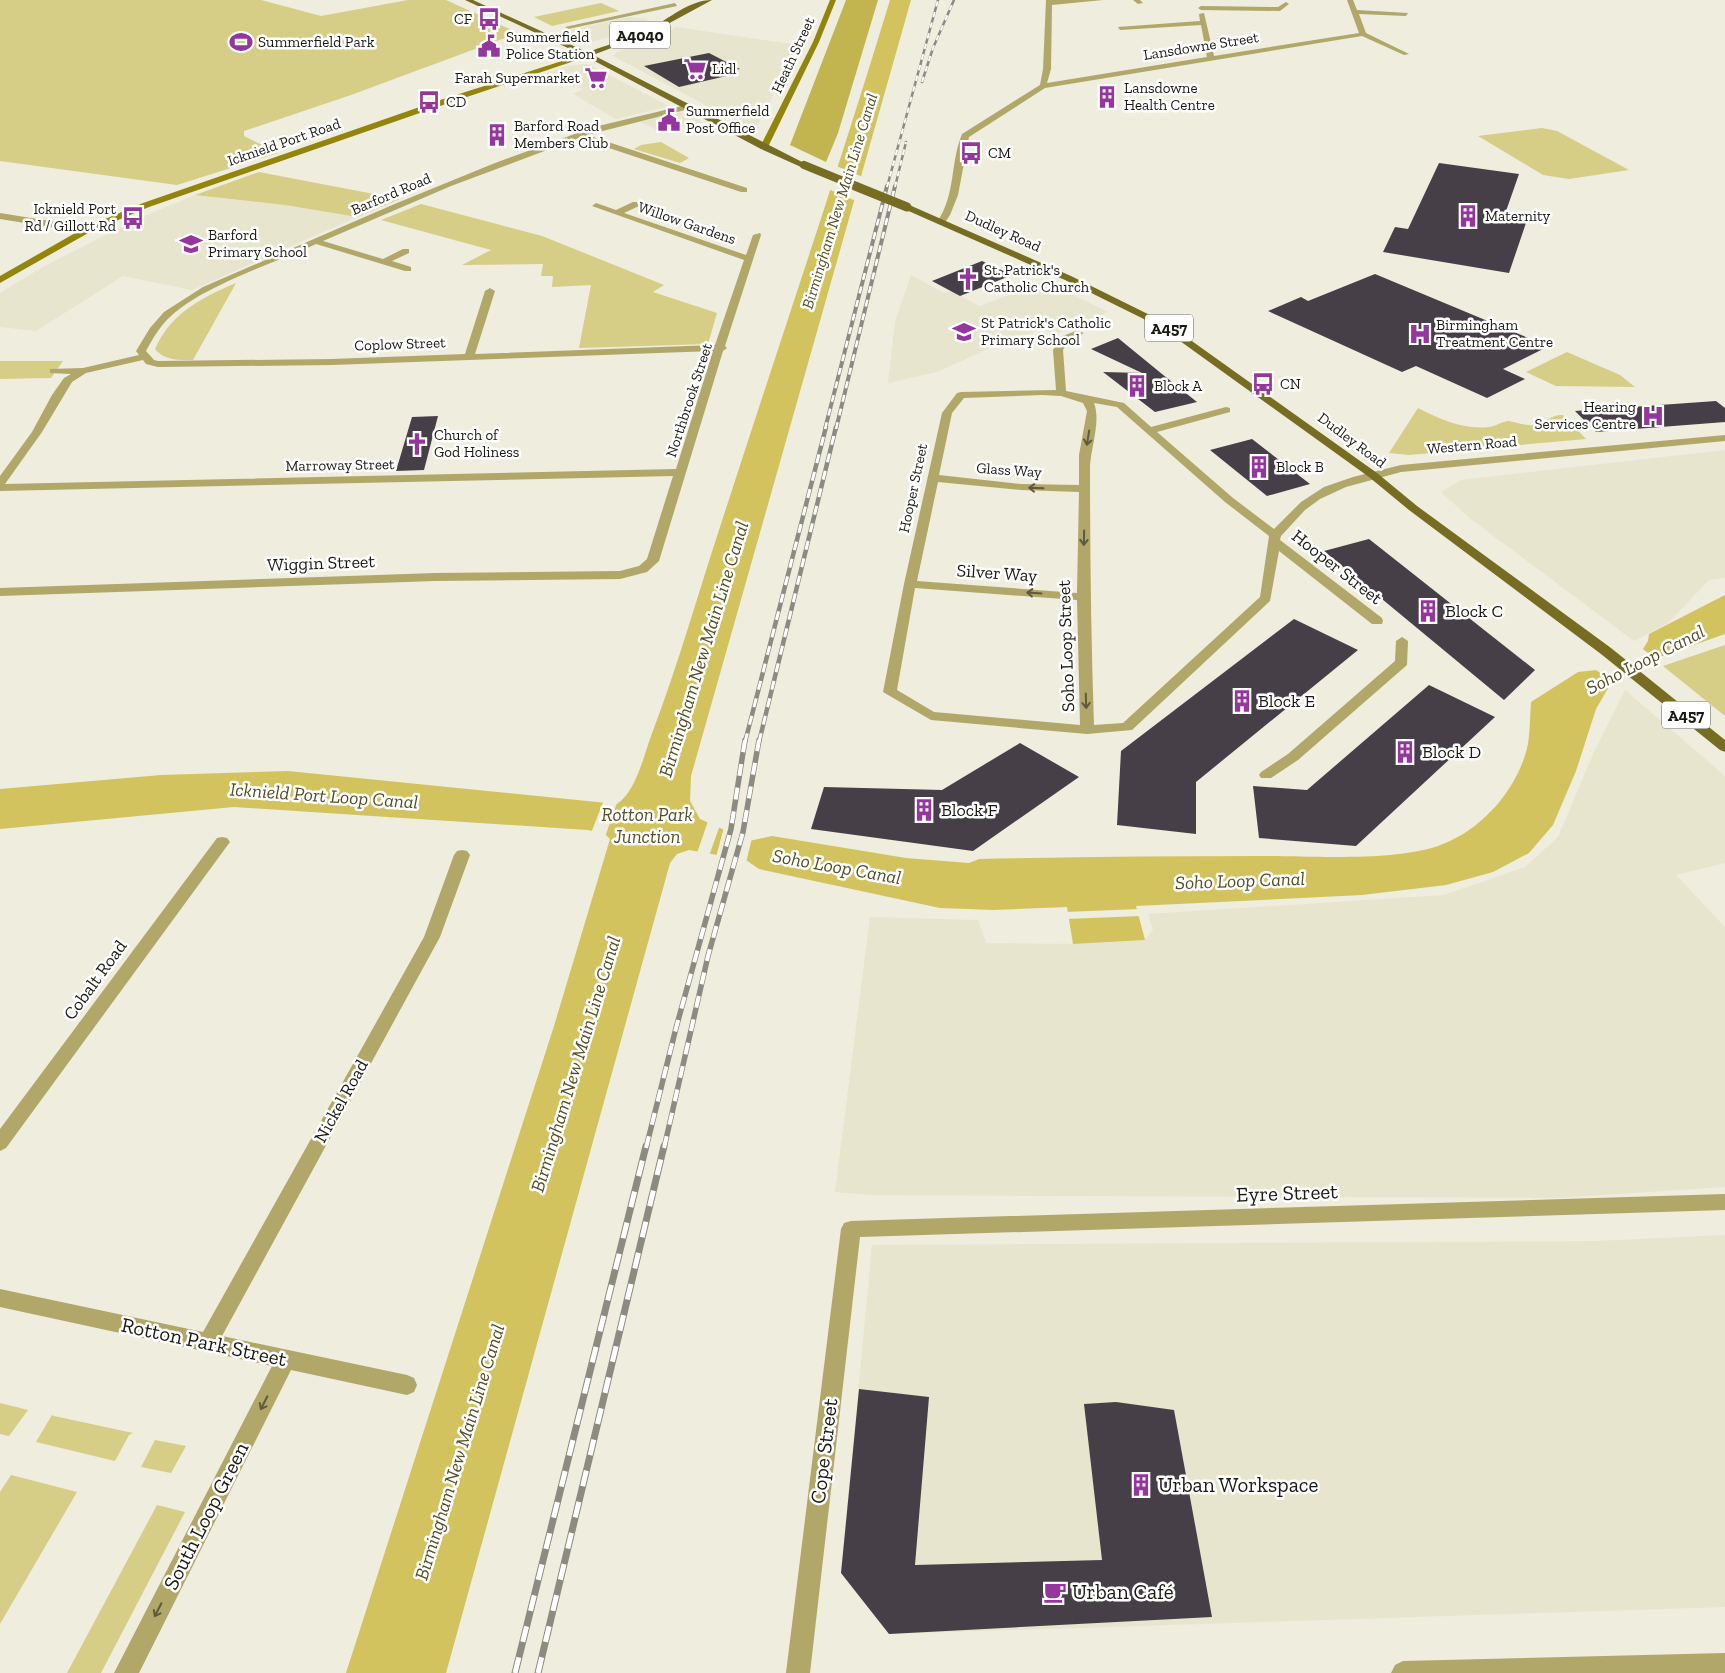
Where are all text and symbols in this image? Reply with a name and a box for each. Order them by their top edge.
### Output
bus stop icon: CF [476,6,502,32]
place label: CF [454,10,473,28]
street label: Heath Street [768,14,819,96]
road number: A4040 [610,22,670,48]
place label: Summerfield Police Station [506,28,595,63]
street label: Lansdowne Street [1142,28,1260,64]
sports icon: Summerfield Park [228,29,254,55]
place label: Summerfield Park [258,33,375,51]
public building icon: Summerfield Police Station [476,33,502,59]
supermarket icon: Lidl [682,56,708,82]
place label: Lidl [712,60,737,78]
supermarket icon: Farah Supermarket [583,65,609,91]
place label: Farah Supermarket [455,69,580,87]
place label: Lansdowne Health Centre [1124,79,1215,114]
building icon: Lansdowne Health Centre [1094,84,1120,110]
bus stop icon: CD [416,89,442,115]
water label: Birmingham New Main Line Canal [798,91,881,311]
place label: CD [446,93,466,111]
place label: Summerfield Post Office [686,102,770,137]
public building icon: Summerfield Post Office [656,107,682,133]
street label: Icknield Port Road [225,114,344,170]
place label: Barford Road Members Club [514,117,608,152]
building icon: Barford Road Members Club [484,122,510,148]
bus stop icon: CM [958,140,984,166]
place label: CM [988,144,1011,162]
street label: Barford Road [348,169,434,219]
street label: Willow Gardens [636,198,738,248]
place label: Icknield Port Rd / Gillott Rd [25,200,117,235]
building icon: Maternity [1455,203,1481,229]
bus stop icon: Icknield Port Rd / Gillott Rd [120,205,146,231]
street label: Dudley Road [962,206,1044,256]
place label: Maternity [1485,207,1551,225]
place label: Barford Primary School [208,226,307,261]
school or university icon: Barford Primary School [178,231,204,257]
place label: St. Patrick's Catholic Church [984,261,1090,296]
church icon: St. Patrick's Catholic Church [955,266,981,292]
place label: St Patrick's Catholic Primary School [981,314,1111,349]
road number: A457 [1145,314,1193,342]
place label: Birmingham Treatment Centre [1436,316,1553,351]
school or university icon: St Patrick's Catholic Primary School [951,319,977,345]
hospital icon: Birmingham Treatment Centre [1407,321,1433,347]
street label: Coplow Street [354,333,446,355]
street label: Northbrook Street [662,340,716,459]
bus stop icon: CN [1250,371,1276,397]
building icon: Block A [1124,373,1150,399]
place label: CN [1280,375,1301,393]
place label: Block A [1154,377,1202,395]
place label: Hearing Services Centre [1535,398,1636,433]
hospital icon: Hearing Services Centre [1640,403,1666,429]
street label: Dudley Road [1314,408,1390,472]
place label: Church of God Holiness [434,426,519,461]
one-way arrow [1083,429,1093,445]
church icon: Church of God Holiness [404,431,430,457]
street label: Western Road [1426,432,1518,458]
street label: Hooper Street [895,441,931,534]
building icon: Block B [1246,454,1272,480]
street label: Marroway Street [285,455,395,475]
place label: Block B [1276,458,1324,476]
street label: Glass Way [976,459,1043,481]
one-way arrow [1028,483,1044,492]
water label: Birmingham New Main Line Canal [654,519,753,780]
street label: Hooper Street [1287,525,1387,609]
one-way arrow [1079,530,1088,546]
street label: Wiggin Street [267,550,376,576]
street label: Silver Way [956,559,1039,587]
street label: Soho Loop Street [1053,579,1079,712]
one-way arrow [1026,589,1042,598]
building icon: Block C [1415,598,1441,624]
place label: Block C [1445,600,1503,622]
water label: Soho Loop Canal [1582,620,1708,699]
building icon: Block E [1229,688,1255,714]
place label: Block E [1258,690,1315,712]
one-way arrow [1082,692,1091,708]
road number: A457 [1662,702,1710,728]
building icon: Block D [1392,739,1418,765]
place label: Block D [1422,741,1481,763]
water label: Icknield Port Loop Canal [229,777,419,814]
building icon: Block F [911,797,937,823]
place label: Block F [941,799,998,821]
water label: Rotton Park Junction [601,803,693,848]
water label: Soho Loop Canal [771,844,903,889]
water label: Soho Loop Canal [1175,867,1305,894]
water label: Birmingham New Main Line Canal [526,934,625,1195]
street label: Cobalt Road [59,936,131,1024]
street label: Nickel Road [309,1056,373,1146]
street label: Eyre Street [1236,1178,1339,1207]
street label: Rotton Park Street [119,1312,289,1371]
water label: Birmingham New Main Line Canal [410,1322,509,1583]
one-way arrow [259,1395,268,1410]
street label: Cope Street [805,1397,842,1505]
street label: South Loop Green [158,1438,254,1594]
building icon: Urban Workspace [1128,1472,1154,1498]
place label: Urban Workspace [1158,1472,1318,1497]
cafe icon: Urban Café [1042,1579,1068,1605]
place label: Urban Café [1072,1579,1174,1604]
one-way arrow [153,1602,162,1617]

